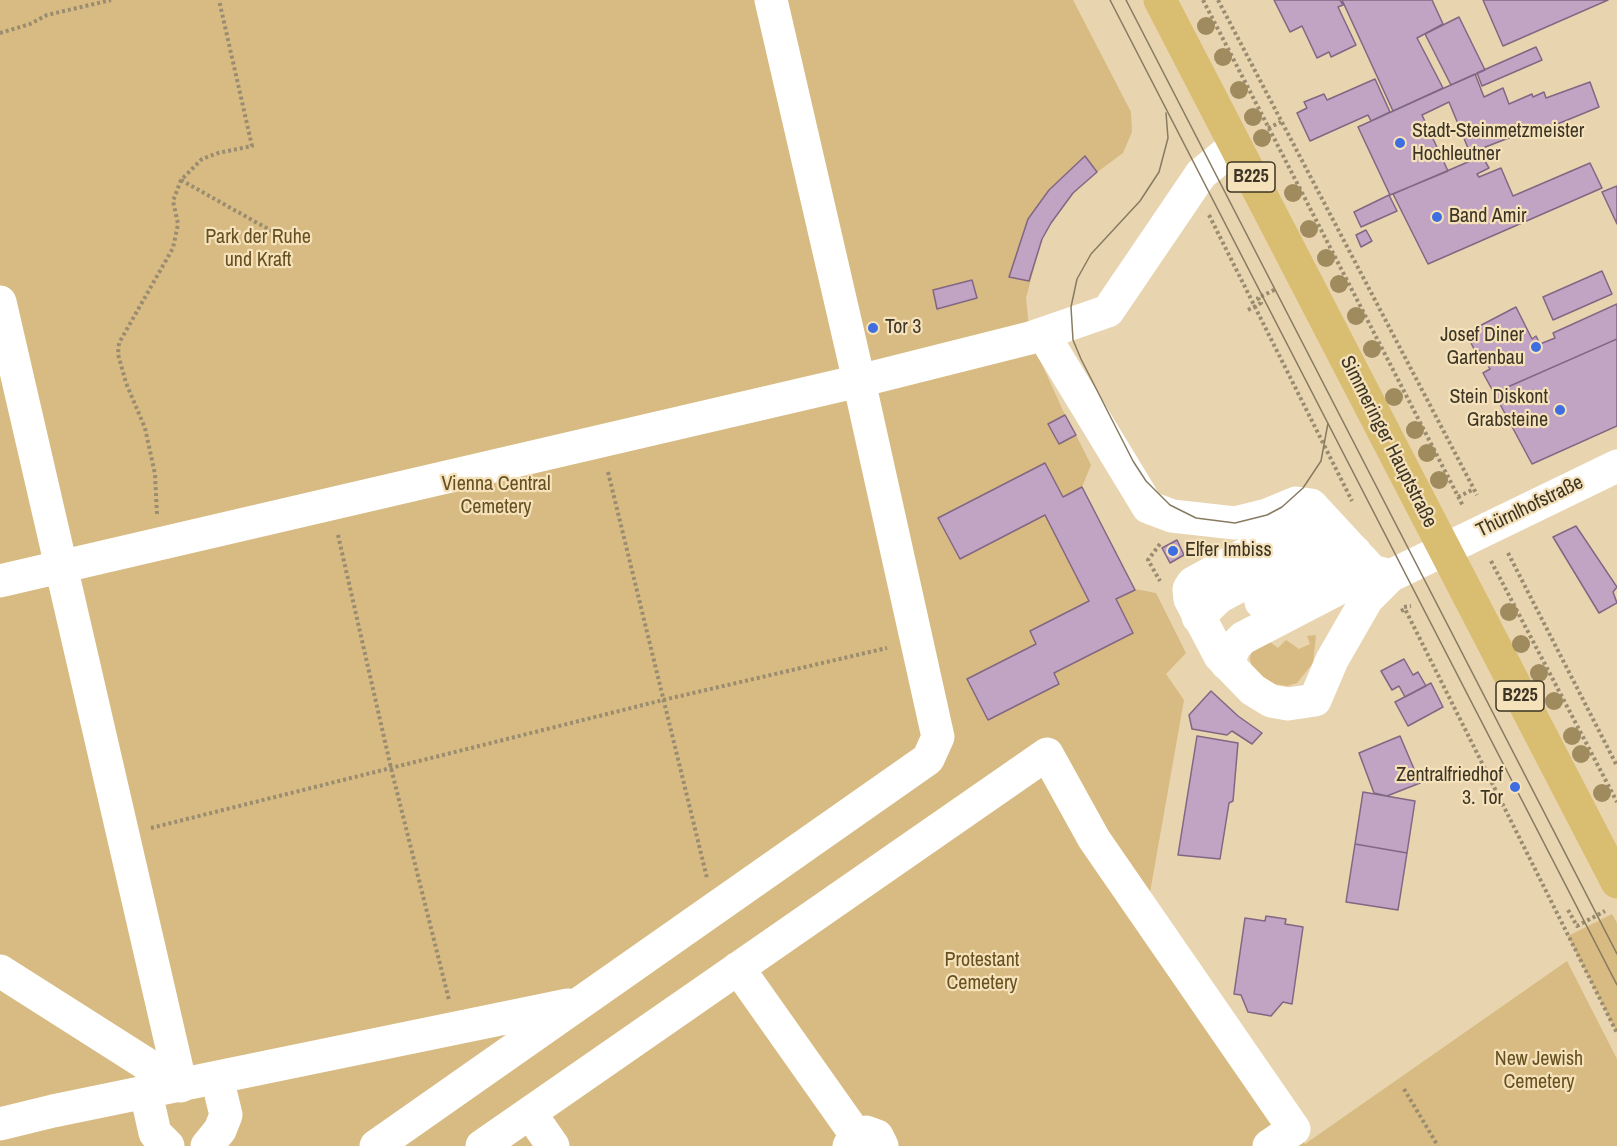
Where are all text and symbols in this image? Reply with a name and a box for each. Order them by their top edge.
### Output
place label: Stadt-Steinmetzmeister Hochleutner [1412,120,1584,167]
marker: Stadt-Steinmetzmeister Hochleutner [1393,136,1407,150]
road number: B225 [1227,162,1275,192]
place label: Band Amir [1449,205,1526,229]
marker: Band Amir [1430,210,1444,224]
park label: Park der Ruhe und Kraft [205,226,311,273]
place label: Tor 3 [885,316,921,340]
marker: Tor 3 [866,321,880,335]
place label: Josef Diner Gartenbau [1440,324,1524,371]
marker: Josef Diner Gartenbau [1529,340,1543,354]
street label: Simmeringer Hauptstraße [1334,352,1442,532]
place label: Stein Diskont Grabsteine [1450,386,1548,433]
marker: Stein Diskont Grabsteine [1553,403,1567,417]
street label: Thürnlhofstraße [1473,471,1587,543]
park label: Vienna Central Cemetery [441,473,551,520]
place label: Elfer Imbiss [1185,539,1272,563]
marker: Elfer Imbiss [1166,544,1180,558]
road number: B225 [1496,681,1544,711]
place label: Zentralfriedhof 3. Tor [1396,764,1503,811]
marker: Zentralfriedhof 3. Tor [1508,780,1522,794]
park label: Protestant Cemetery [945,949,1019,996]
park label: New Jewish Cemetery [1495,1048,1583,1095]

